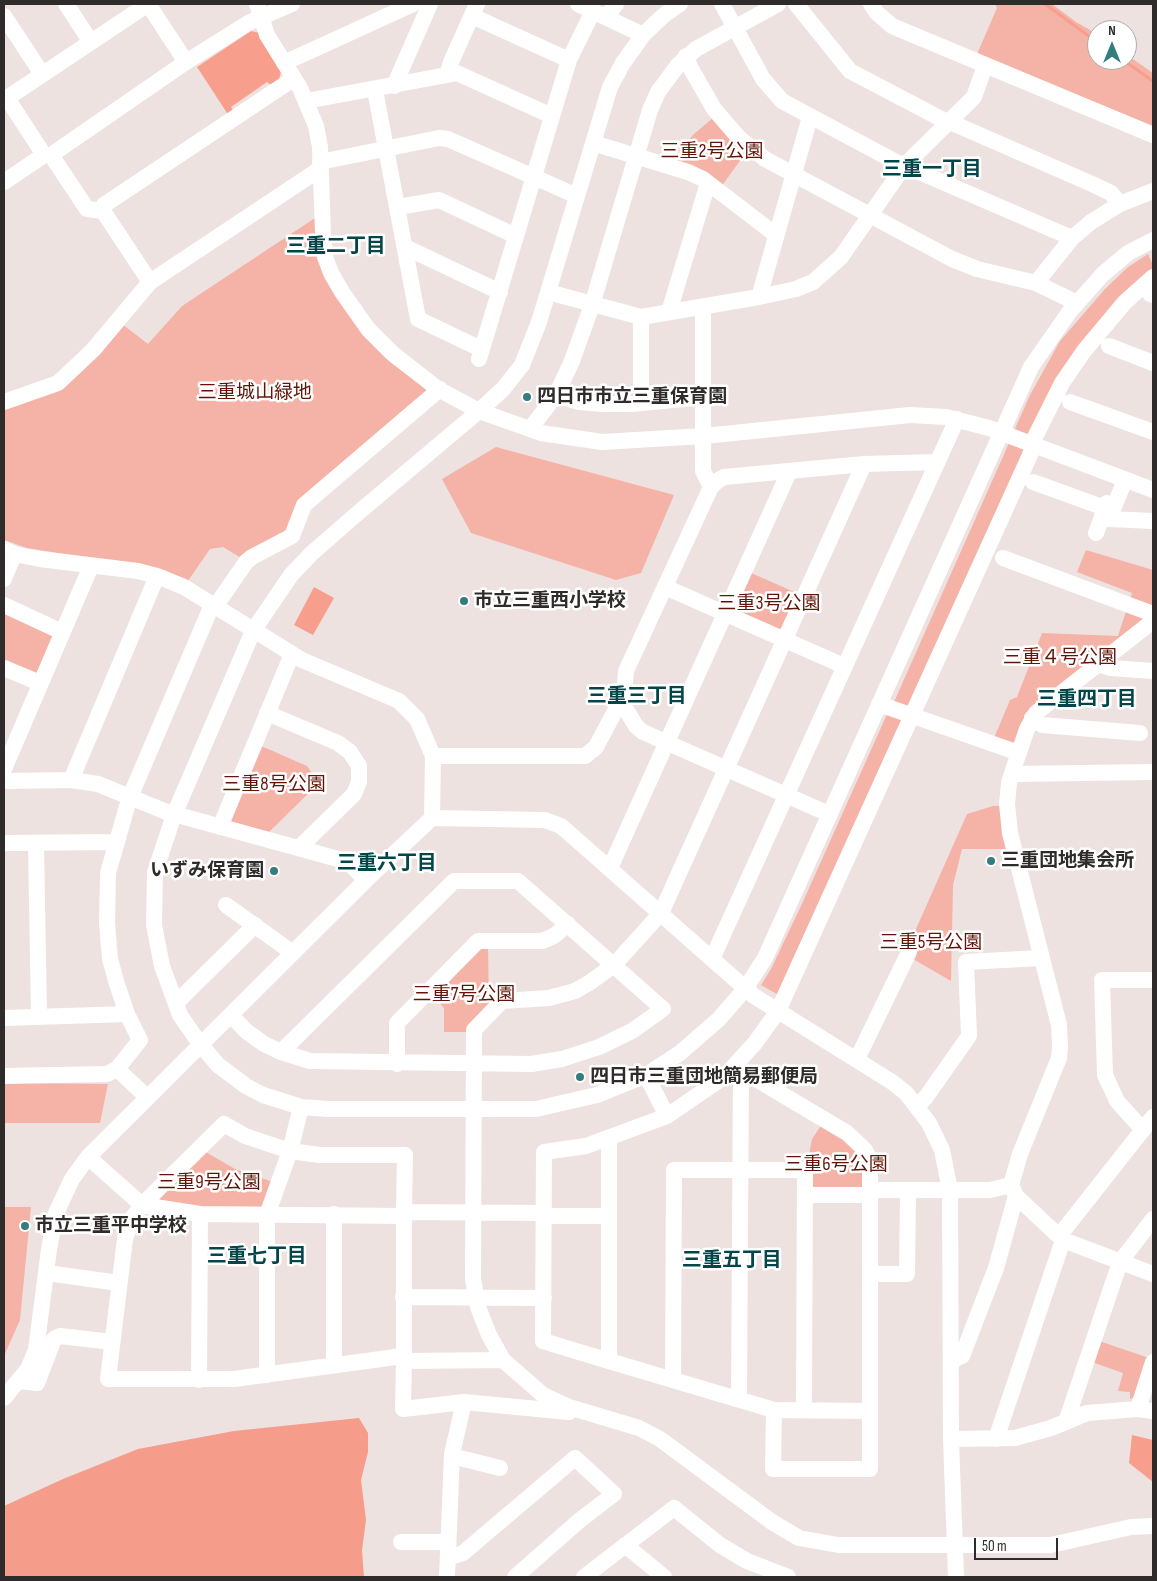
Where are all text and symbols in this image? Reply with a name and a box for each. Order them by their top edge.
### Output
north arrow [1087,20,1137,70]
text: N [1108,22,1116,39]
park label: 三重2号公園 [661,141,763,163]
district label: 三重一丁目 [882,158,982,182]
district label: 三重二丁目 [286,235,386,259]
park label: 三重城山緑地 [198,382,312,404]
place label: 四日市市立三重保育園 [537,386,727,408]
marker: 四日市市立三重保育園 [521,391,533,403]
place label: 市立三重西小学校 [474,590,626,612]
park label: 三重3号公園 [718,593,820,615]
marker: 市立三重西小学校 [458,595,470,607]
park label: 三重４号公園 [1003,647,1117,669]
district label: 三重三丁目 [587,685,687,709]
district label: 三重四丁目 [1037,688,1137,712]
park label: 三重8号公園 [222,774,326,796]
place label: 三重団地集会所 [1001,850,1134,872]
district label: 三重六丁目 [337,852,437,876]
marker: 三重団地集会所 [985,855,997,867]
place label: いずみ保育園 [150,860,264,882]
marker: いずみ保育園 [268,865,280,877]
park label: 三重5号公園 [880,932,982,954]
park label: 三重7号公園 [413,984,515,1006]
place label: 四日市三重団地簡易郵便局 [590,1066,818,1088]
marker: 四日市三重団地簡易郵便局 [574,1071,586,1083]
park label: 三重6号公園 [784,1154,888,1176]
park label: 三重9号公園 [157,1172,261,1194]
place label: 市立三重平中学校 [35,1215,187,1237]
marker: 市立三重平中学校 [19,1220,31,1232]
district label: 三重七丁目 [207,1245,307,1269]
district label: 三重五丁目 [682,1249,782,1273]
scale bar [977,1528,1061,1560]
text: 50 m [982,1537,1007,1556]

